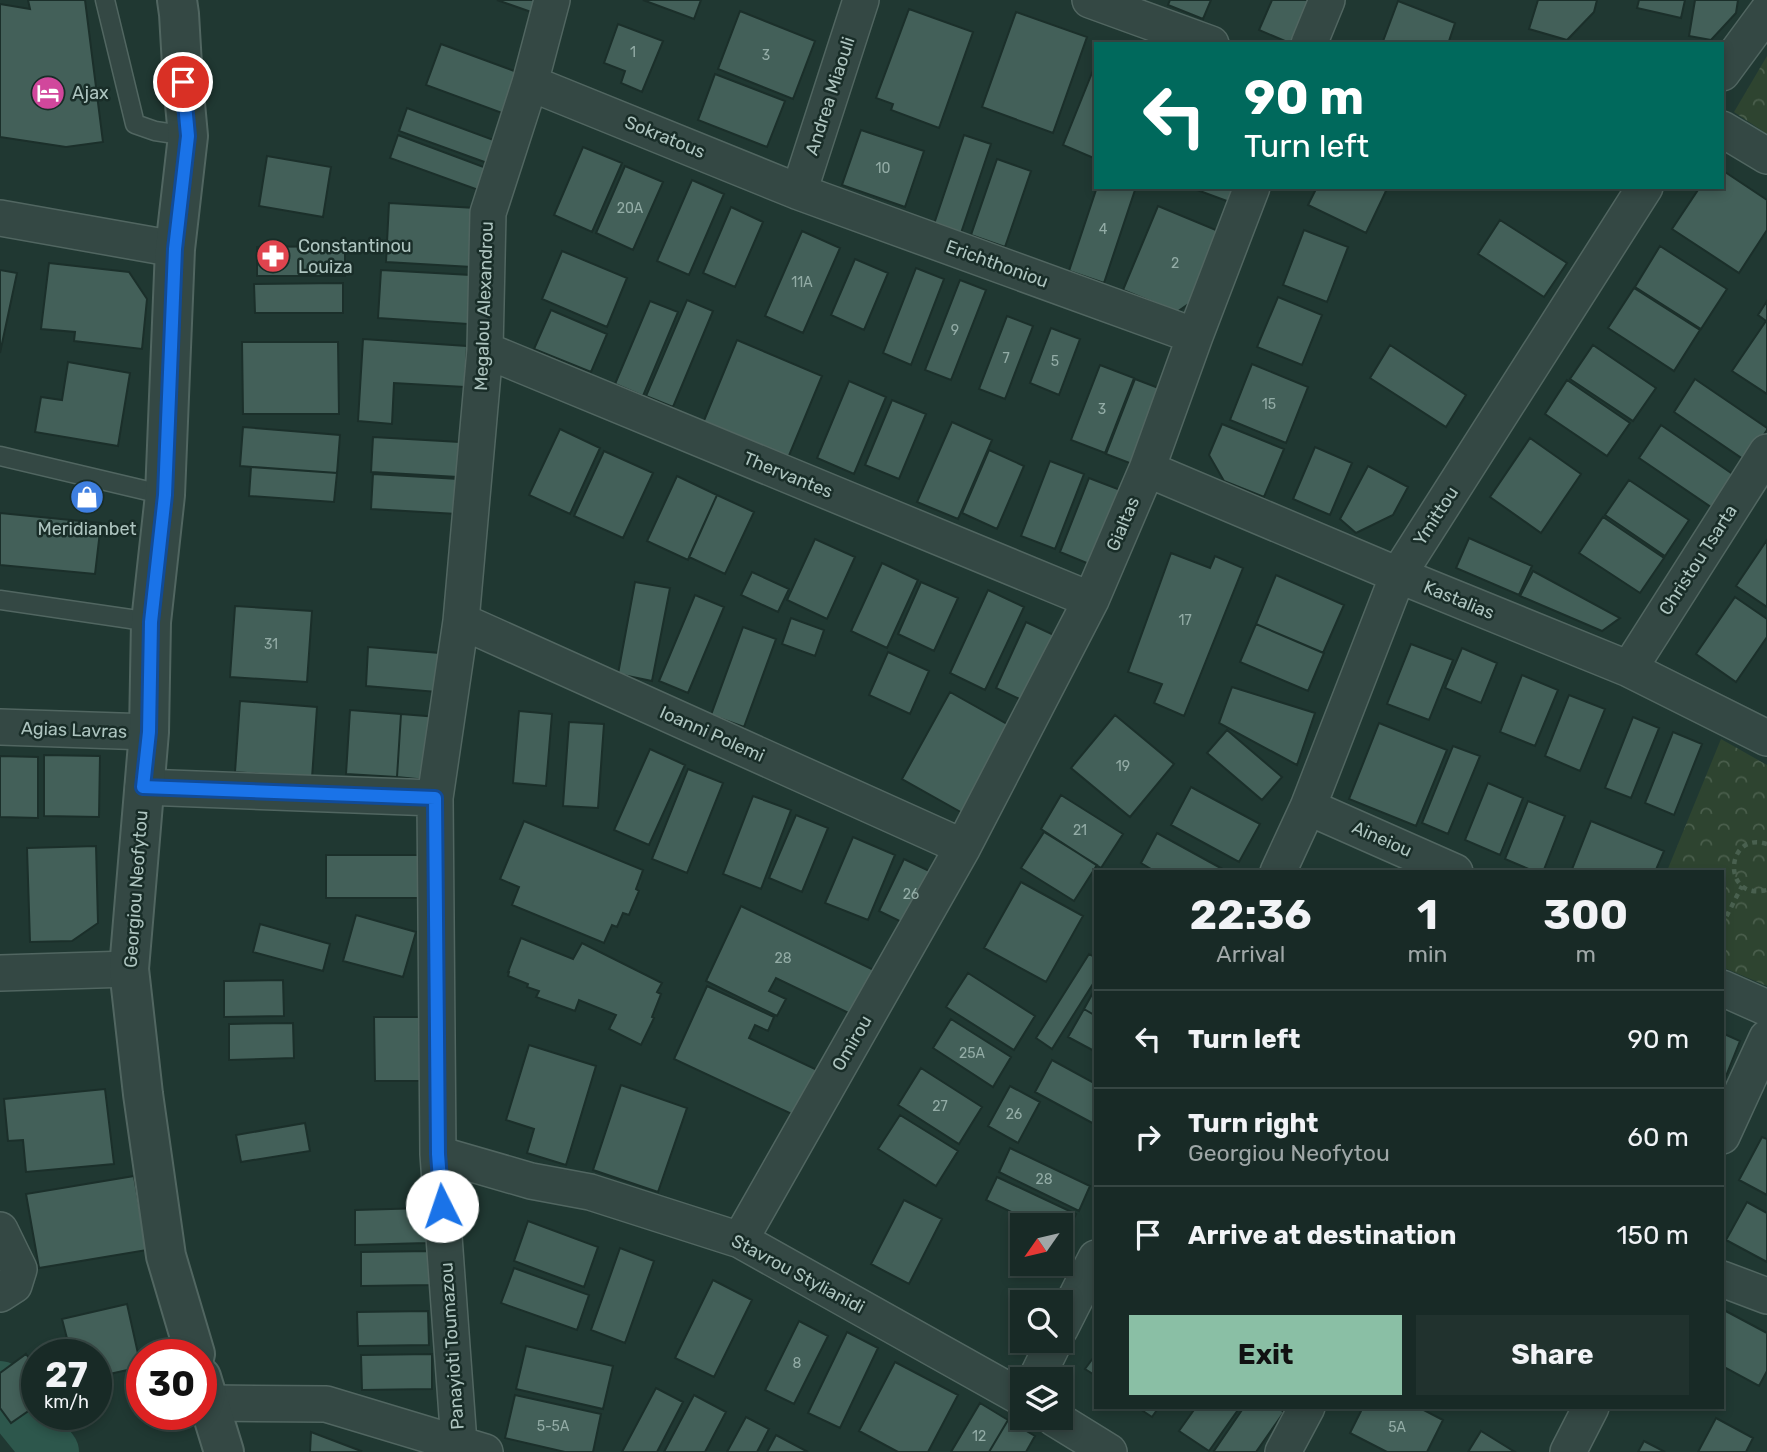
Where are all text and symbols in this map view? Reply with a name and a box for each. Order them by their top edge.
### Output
street label: Andrea Miaouli [800,34,860,158]
house number: 1 [630,44,636,61]
house number: 3 [762,47,770,64]
pin [153,52,213,112]
icon: arrive [164,63,202,101]
text: 90 m [1244,68,1364,126]
icon: left [1129,70,1220,161]
hotel icon: Ajax [29,74,67,112]
place label: Ajax [72,82,109,104]
street label: Sokratous [622,111,708,163]
text: Turn left [1244,127,1369,165]
house number: 10 [876,160,891,177]
house number: 20A [617,200,644,217]
street label: Megalou Alexandrou [470,221,498,391]
house number: 4 [1099,221,1108,238]
place label: Constantinou Louiza [298,235,412,278]
street label: Erichthoniou [943,235,1051,293]
pharmacy icon: Constantinou Louiza [254,237,292,275]
house number: 2 [1171,255,1179,272]
house number: 11A [791,274,813,291]
house number: 9 [951,322,959,339]
house number: 7 [1002,350,1010,367]
house number: 5 [1051,353,1059,370]
house number: 15 [1262,396,1276,413]
house number: 3 [1098,401,1106,418]
street label: Thervantes [740,447,836,503]
shop icon: Meridianbet [68,478,106,516]
street label: Ymittou [1409,482,1463,550]
street label: Gialtas [1102,493,1144,555]
street label: Christou Tsarta [1654,501,1742,619]
place label: Meridianbet [37,518,137,540]
street label: Kastalias [1420,576,1498,624]
house number: 17 [1178,612,1192,629]
house number: 31 [264,636,278,653]
street label: Ioanni Polemi [656,701,768,767]
street label: Agias Lavras [21,717,127,743]
house number: 19 [1116,758,1130,775]
street label: Georgiou Neofytou [120,809,152,969]
street label: Aineiou [1349,816,1415,862]
house number: 21 [1073,822,1087,839]
house number: 26 [903,886,919,903]
text: 22:36 [1190,890,1312,940]
text: 1 [1417,890,1438,940]
text: 300 [1543,890,1628,940]
text: Arrival [1216,940,1285,968]
text: min [1408,940,1448,968]
text: m [1576,940,1596,968]
house number: 28 [774,950,792,967]
street label: Omirou [827,1011,877,1075]
icon: left [1129,1020,1167,1058]
text: Turn left [1188,1024,1300,1055]
text: 90 m [1628,1024,1689,1055]
house number: 25A [959,1045,986,1062]
house number: 27 [932,1098,948,1115]
house number: 26 [1006,1106,1022,1123]
text: Turn right [1188,1108,1318,1139]
icon: right [1129,1118,1167,1156]
text: 60 m [1627,1122,1689,1153]
text: Georgiou Neofytou [1188,1139,1390,1167]
position arrow [405,1169,479,1243]
house number: 28 [1035,1171,1053,1188]
north arrow [1010,1213,1073,1276]
map controls [1010,1213,1073,1430]
icon: arrive [1129,1216,1167,1254]
text: Arrive at destination [1188,1220,1456,1251]
text: 150 m [1616,1220,1689,1251]
street label: Stavrou Stylianidi [728,1230,868,1318]
street label: Panayioti Toumazou [435,1261,469,1431]
button: search [1010,1290,1073,1353]
button: Exit [1129,1315,1402,1395]
button: Share [1416,1315,1689,1395]
speed limit sign: 30 [126,1339,217,1430]
text: 27 [45,1354,88,1396]
house number: 8 [793,1355,802,1372]
button: layers [1010,1367,1073,1430]
text: km/h [44,1391,89,1413]
house number: 5-5A [537,1418,570,1435]
house number: 5A [1388,1419,1406,1436]
house number: 12 [972,1428,986,1445]

